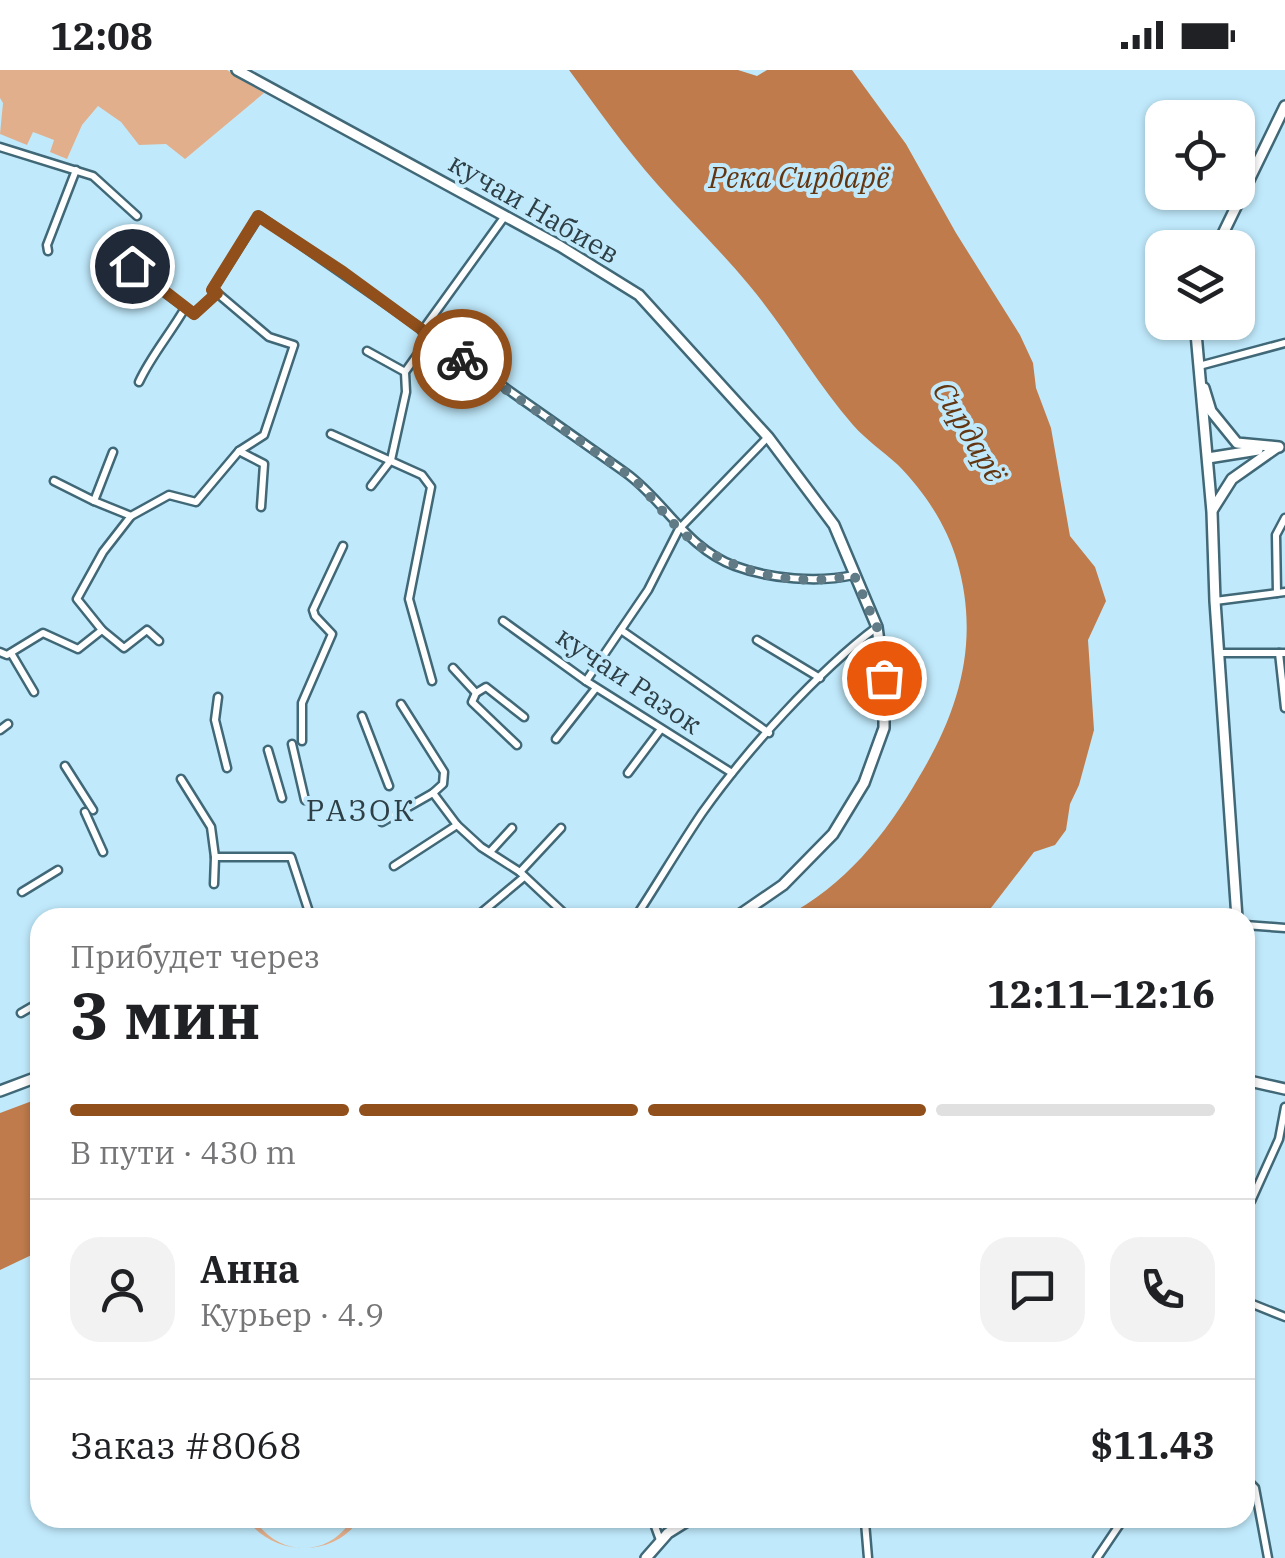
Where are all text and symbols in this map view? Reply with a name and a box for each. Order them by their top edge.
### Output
text: 12:08 [50,11,153,60]
map controls [1145,100,1255,340]
button: locate [1145,100,1255,210]
street label: кучаи Набиев [442,144,626,271]
water label: Река Сирдарё [708,157,891,196]
pin [90,224,175,309]
button: layers [1145,230,1255,340]
icon: home [105,239,160,294]
courier [412,309,512,409]
icon: bike [435,332,490,387]
water label: Сирдарё [925,373,1017,490]
street label: кучаи Разок [549,617,709,742]
pin [842,636,927,721]
icon: bag [857,651,912,706]
district label: РАЗОК [306,790,416,829]
text: Прибудет через [70,935,320,977]
text: 12:11–12:16 [987,969,1215,1018]
text: 3 мин [70,972,261,1057]
text: В пути · 430 m [70,1131,296,1173]
button: person [70,1237,175,1342]
button: chat [980,1237,1085,1342]
button: phone [1110,1237,1215,1342]
text: Анна [200,1244,300,1293]
text: Курьер · 4.9 [200,1293,384,1335]
text: Заказ #8068 [70,1420,302,1469]
text: $11.43 [1090,1420,1215,1469]

